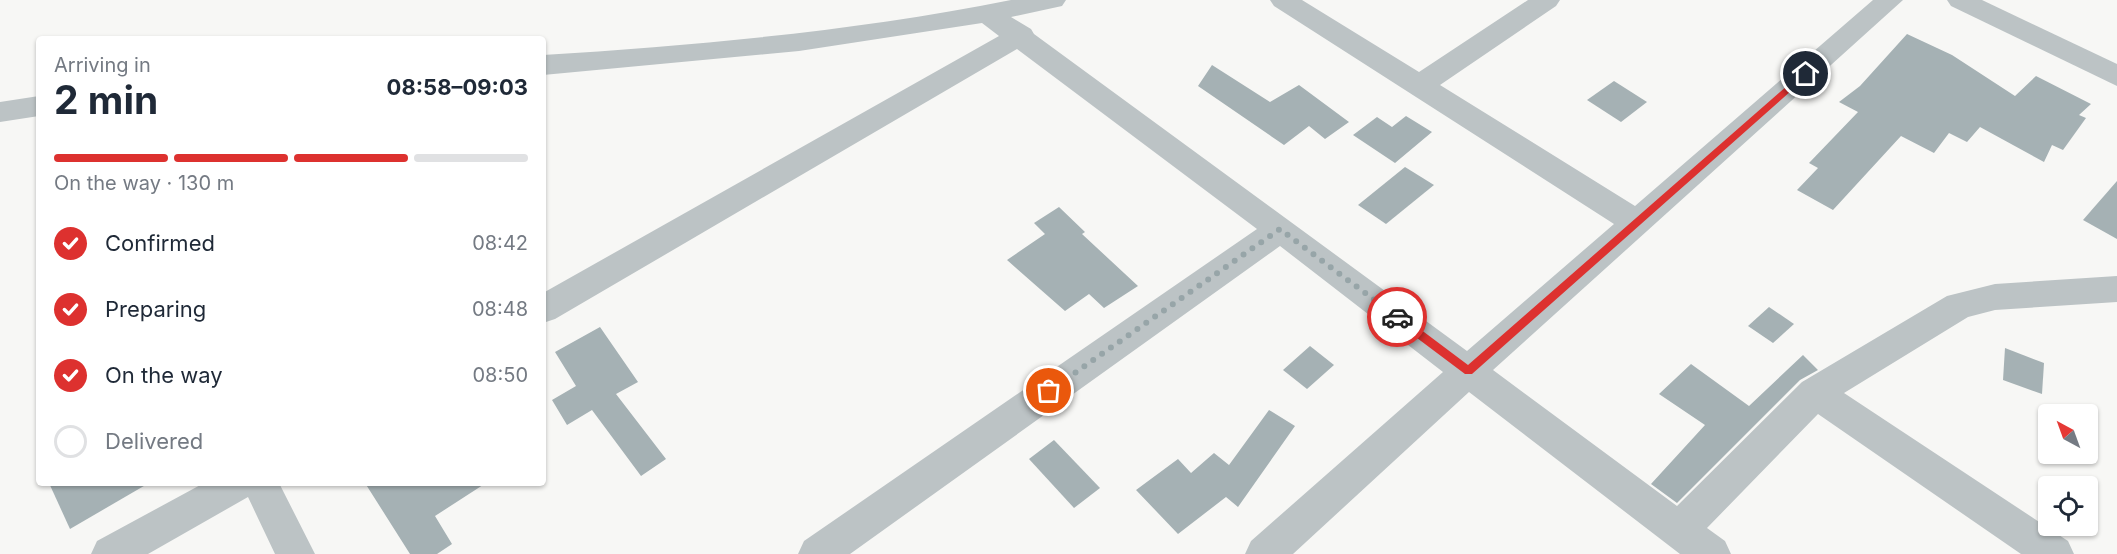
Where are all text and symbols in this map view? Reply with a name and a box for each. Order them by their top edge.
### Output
pin [1780,48,1831,99]
text: Arriving in [54,53,151,77]
icon: home [1789,57,1822,90]
text: 08:58–09:03 [387,74,528,100]
text: 2 min [54,76,158,123]
text: On the way · 130 m [54,171,234,195]
icon: check [54,227,87,260]
text: Confirmed [105,230,215,256]
text: 08:42 [472,231,528,255]
courier [1367,287,1427,347]
icon: check [54,293,87,326]
text: Preparing [105,296,206,322]
text: 08:48 [472,297,528,321]
icon: car [1381,301,1414,334]
icon: check [54,359,87,392]
text: On the way [105,362,223,388]
text: 08:50 [472,363,528,387]
pin [1023,365,1074,416]
icon: bag [1032,374,1065,407]
north arrow [2038,404,2098,464]
map controls [2038,404,2098,536]
text: Delivered [105,428,203,454]
button: locate [2038,476,2098,536]

